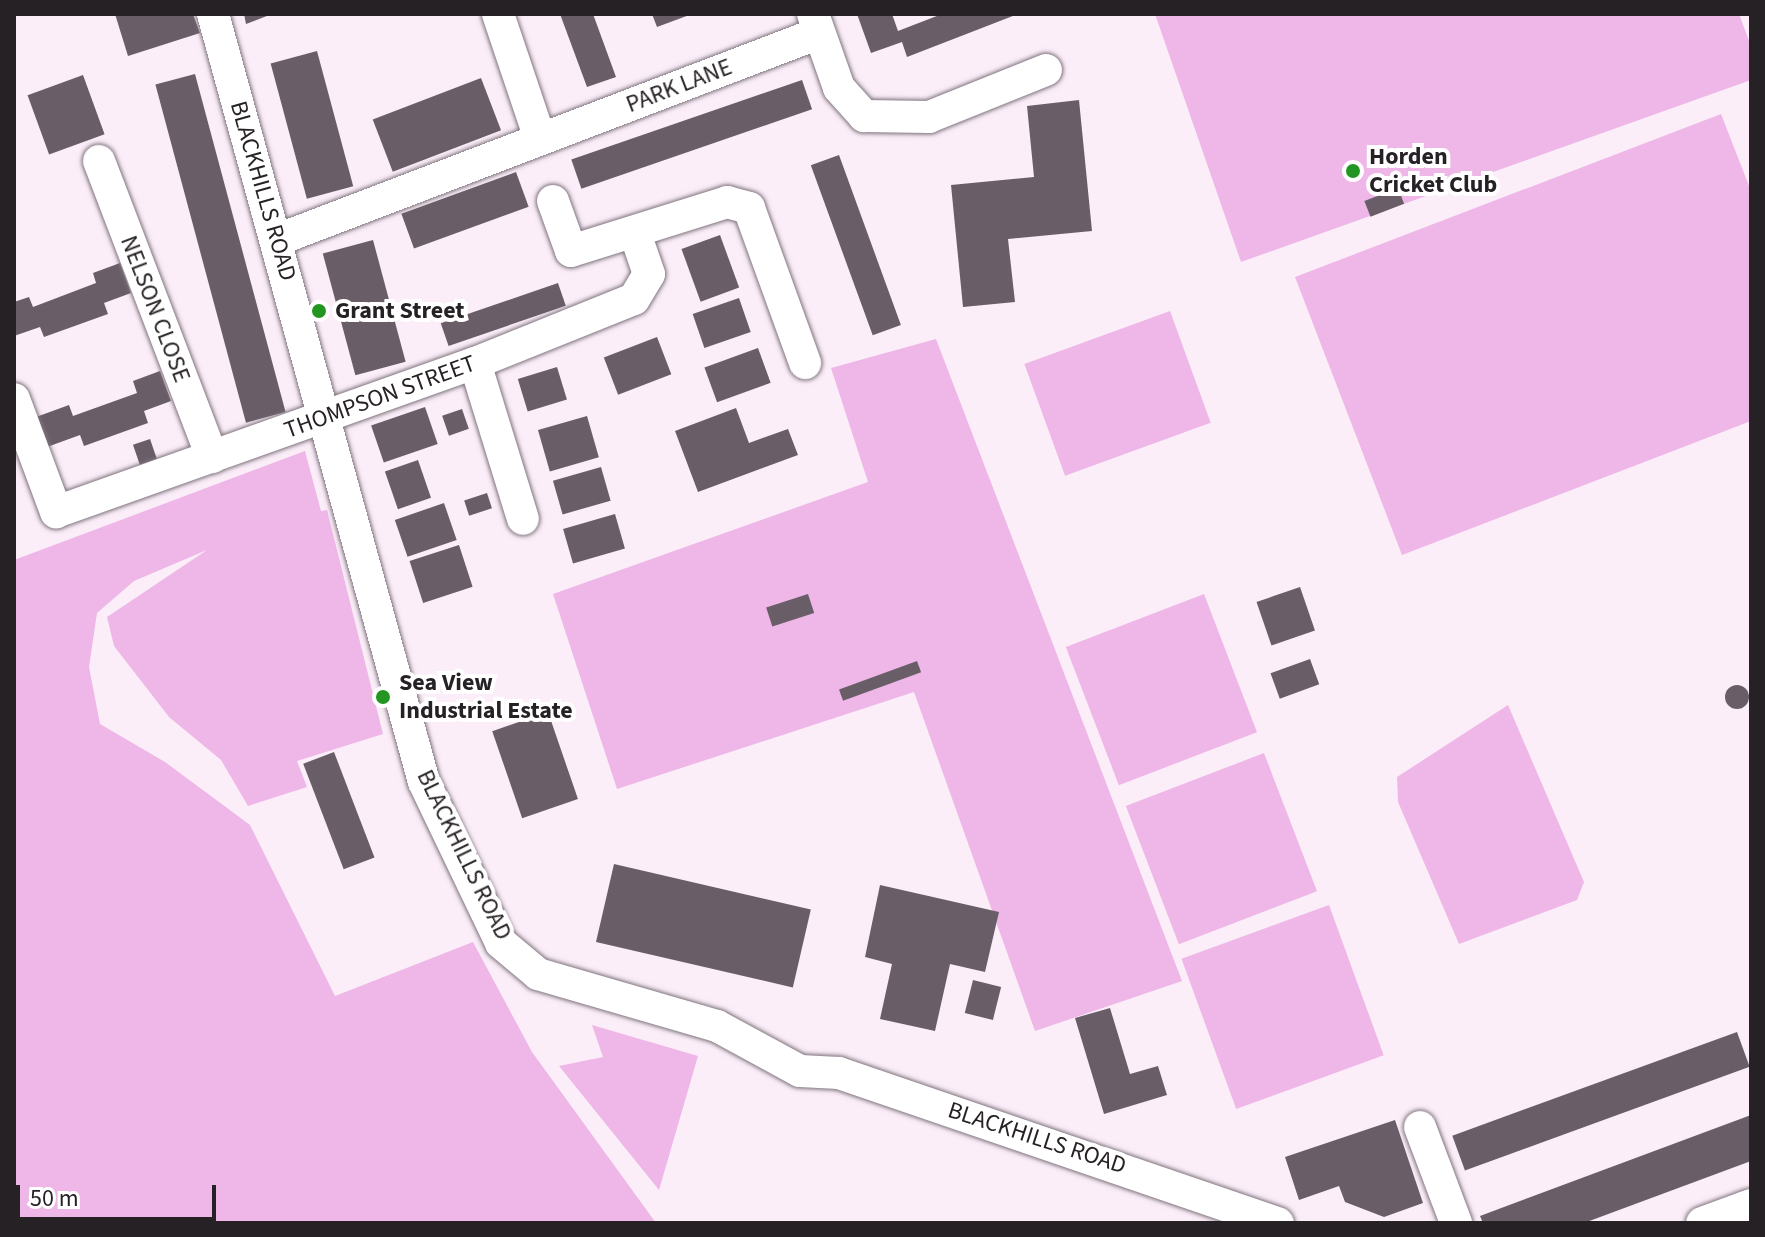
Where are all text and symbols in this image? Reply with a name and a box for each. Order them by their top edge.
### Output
street label: PARK LANE [622,53,736,119]
street label: BLACKHILLS ROAD [224,98,302,284]
place label: Horden Cricket Club [1369,143,1497,199]
marker: Horden Cricket Club [1344,162,1362,180]
street label: NELSON CLOSE [114,232,196,386]
place label: Grant Street [335,297,465,325]
marker: Grant Street [310,302,328,320]
street label: THOMPSON STREET [280,349,480,445]
place label: Sea View Industrial Estate [399,669,573,725]
marker: Sea View Industrial Estate [374,688,392,706]
street label: BLACKHILLS ROAD [410,765,518,945]
street label: BLACKHILLS ROAD [944,1096,1130,1180]
scale bar [20,1169,220,1219]
text: 50 m [30,1181,79,1216]

